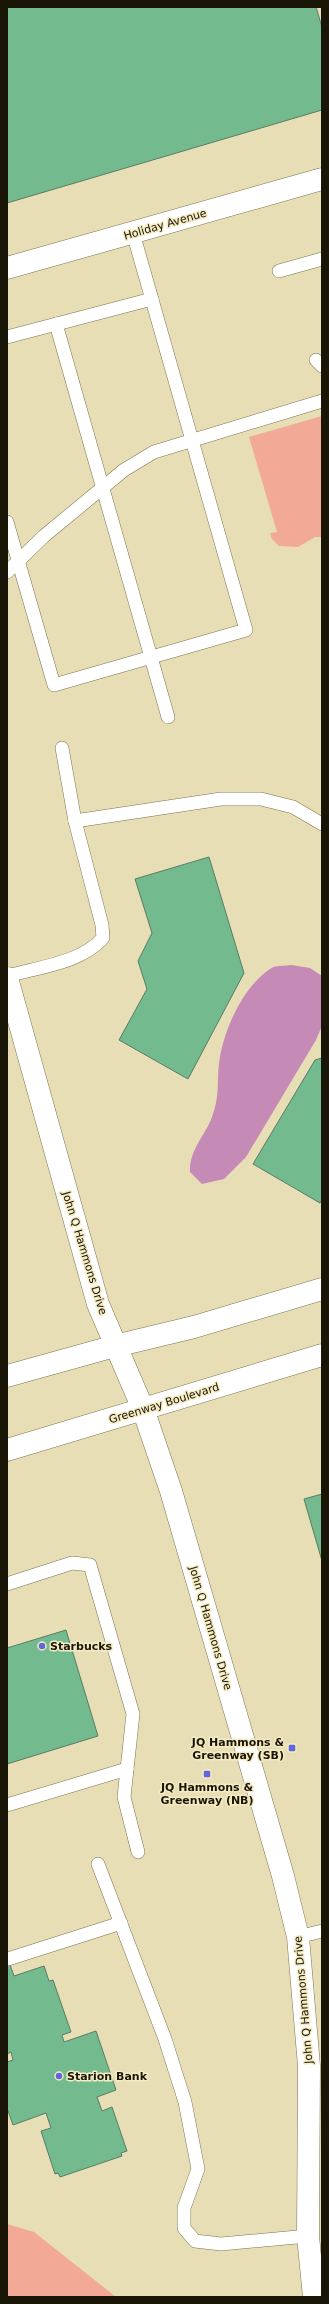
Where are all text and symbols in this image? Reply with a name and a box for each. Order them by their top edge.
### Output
street label: Holiday Avenue [122,206,208,243]
street label: John Q Hammons Drive [59,1189,110,1317]
street label: Greenway Boulevard [107,1380,221,1426]
street label: John Q Hammons Drive [186,1564,235,1692]
place label: Starbucks [50,1640,113,1653]
marker: Starbucks [37,1641,47,1651]
place label: JQ Hammons & Greenway (SB) [191,1736,284,1762]
marker: JQ Hammons & Greenway (SB) [287,1743,297,1753]
marker: JQ Hammons & Greenway (NB) [202,1769,212,1779]
place label: JQ Hammons & Greenway (NB) [160,1781,254,1807]
street label: John Q Hammons Drive [291,1935,316,2065]
place label: Starion Bank [67,2070,148,2083]
marker: Starion Bank [54,2071,64,2081]

